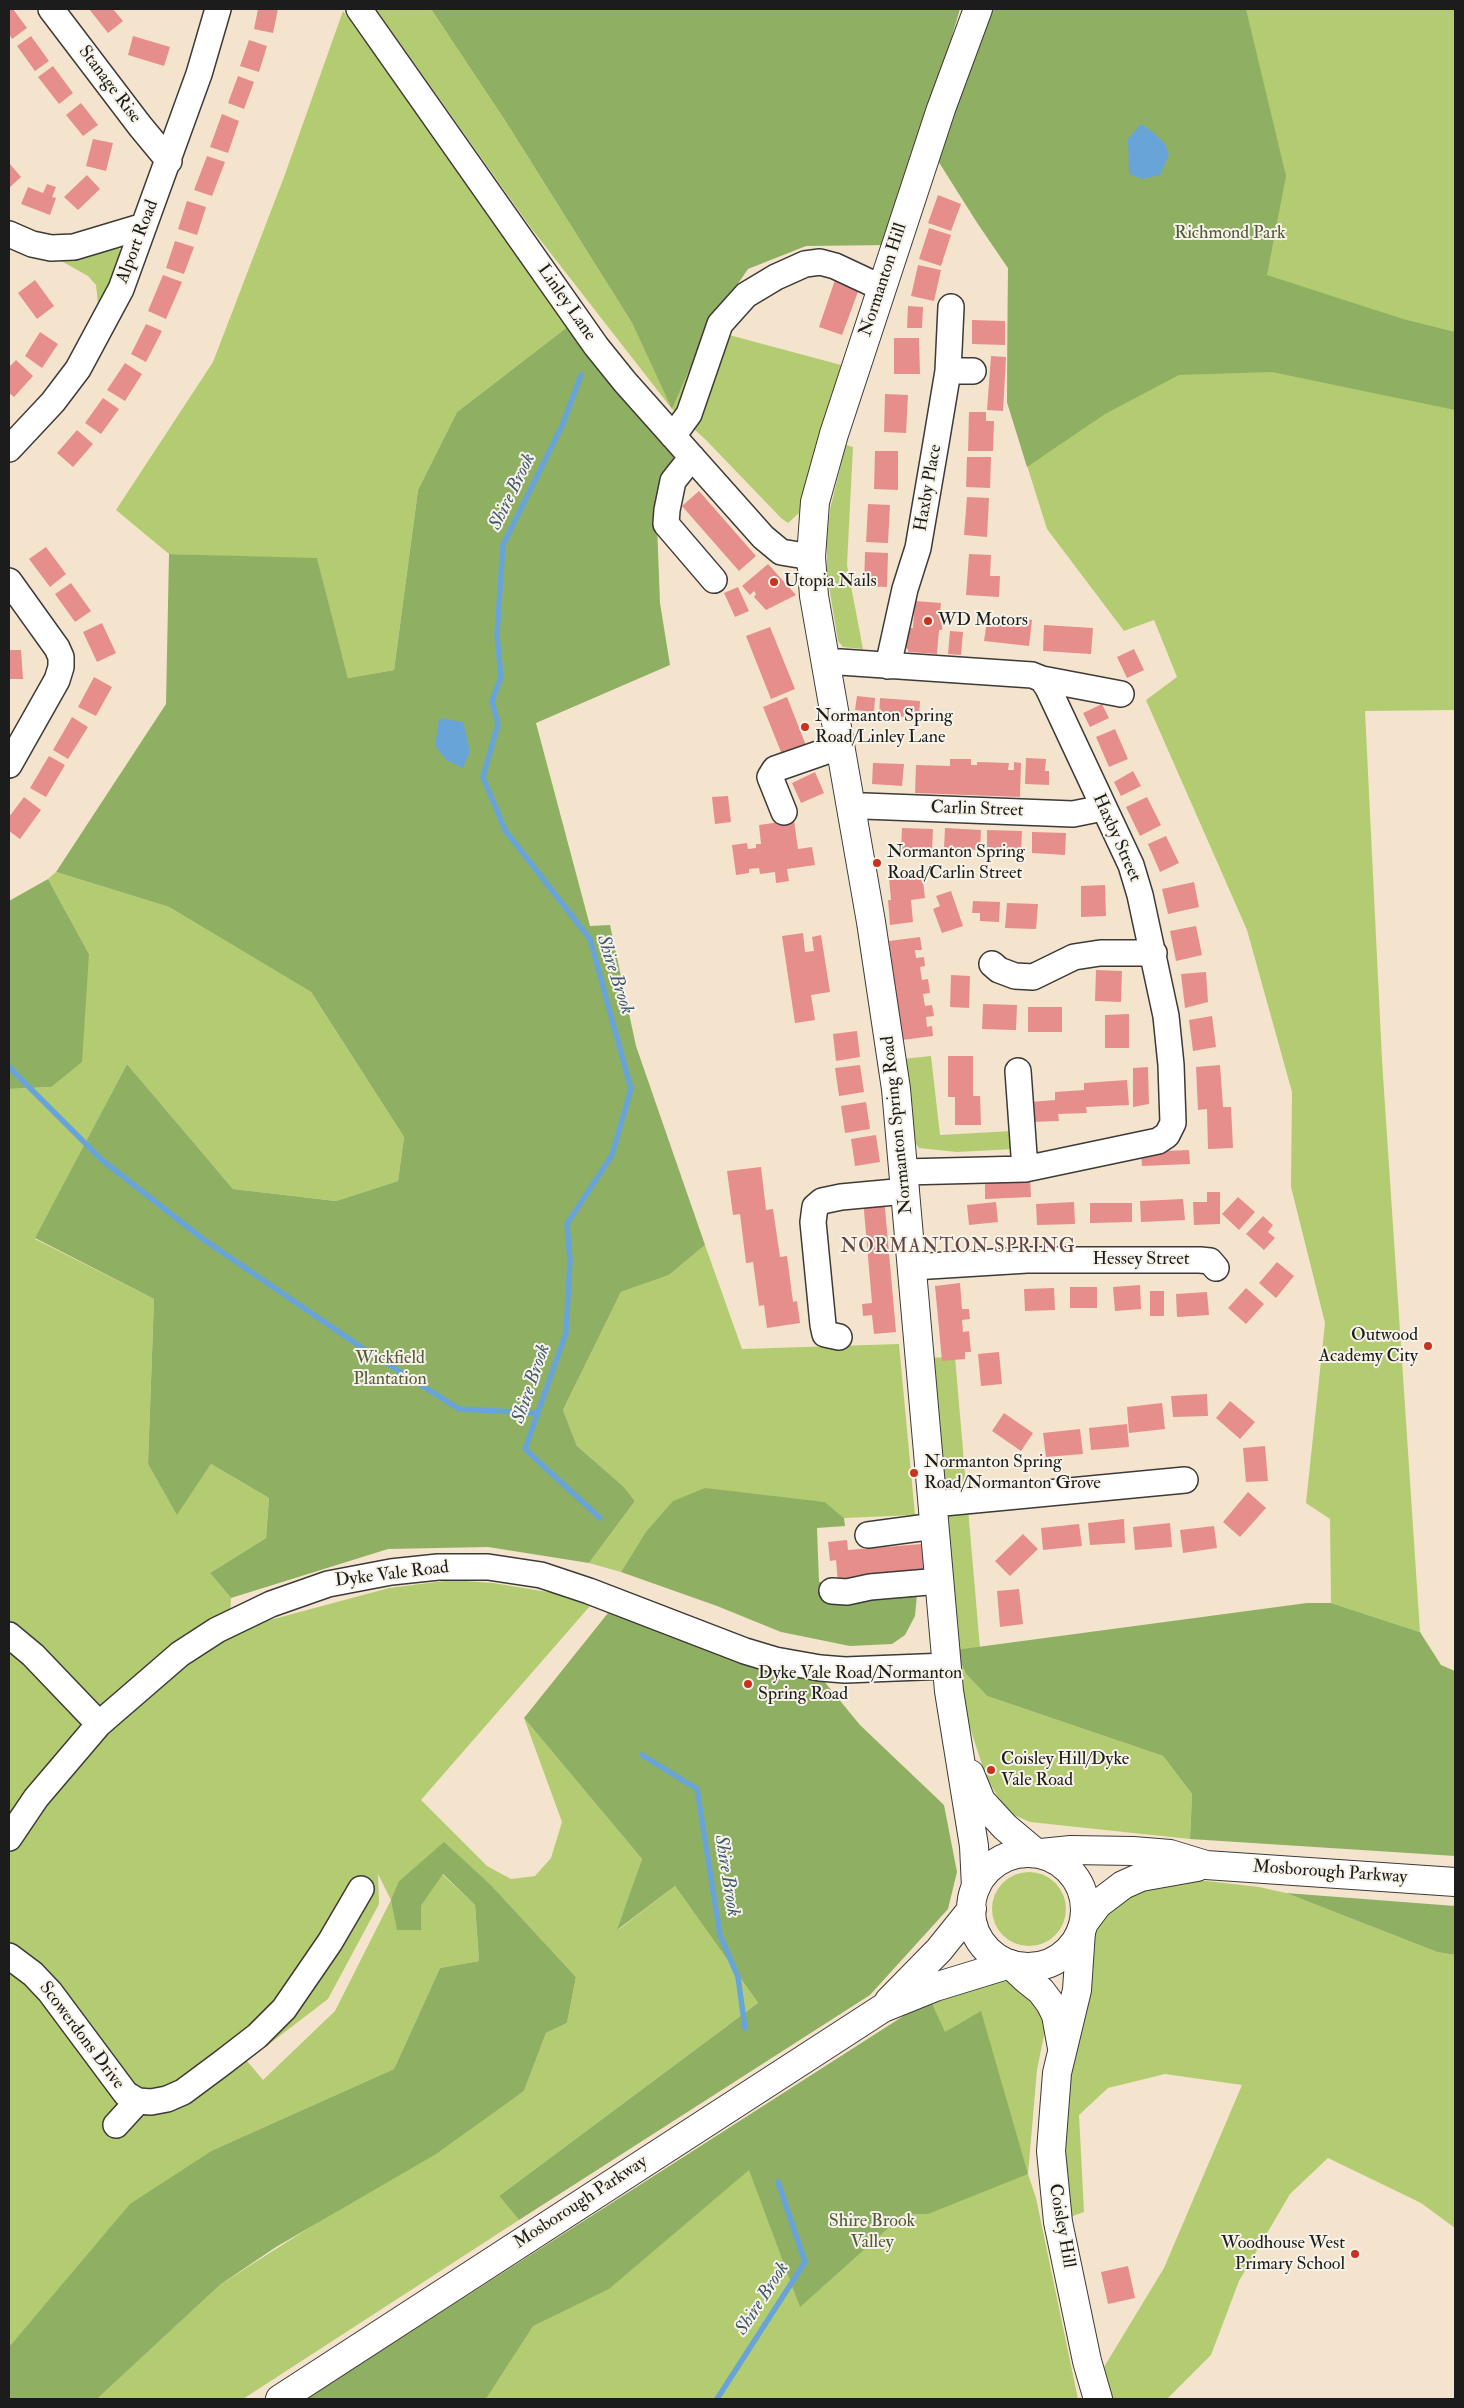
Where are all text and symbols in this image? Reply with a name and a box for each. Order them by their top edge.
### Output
street label: Stanage Rise [73,42,145,128]
street label: Alport Road [112,197,164,287]
street label: Normanton Hill [856,221,912,339]
park label: Richmond Park [1174,223,1286,245]
street label: Linley Lane [532,261,600,345]
street label: Haxby Place [911,443,947,533]
water label: Shire Brook [485,450,541,534]
place label: Utopia Nails [784,571,877,593]
marker: Utopia Nails [768,576,780,588]
place label: WD Motors [938,610,1028,632]
marker: WD Motors [922,615,934,627]
place label: Normanton Spring Road/Linley Lane [815,706,953,749]
marker: Normanton Spring Road/Linley Lane [799,721,811,733]
street label: Haxby Street [1087,791,1145,885]
street label: Carlin Street [930,798,1024,822]
place label: Normanton Spring Road/Carlin Street [887,842,1025,884]
marker: Normanton Spring Road/Carlin Street [871,857,883,869]
water label: Shire Brook [590,932,638,1018]
street label: Normanton Spring Road [878,1035,918,1215]
district label: NORMANTON SPRING [838,1237,1078,1259]
street label: Hessey Street [1092,1249,1190,1271]
place label: Outwood Academy City [1319,1325,1418,1368]
marker: Outwood Academy City [1422,1340,1434,1352]
water label: Shire Brook [508,1341,556,1427]
park label: Wickfield Plantation [353,1348,427,1390]
place label: Normanton Spring Road/Normanton Grove [924,1452,1101,1495]
marker: Normanton Spring Road/Normanton Grove [908,1467,920,1479]
street label: Dyke Vale Road [334,1557,450,1593]
place label: Dyke Vale Road/Normanton Spring Road [758,1663,962,1706]
marker: Dyke Vale Road/Normanton Spring Road [742,1678,754,1690]
place label: Coisley Hill/Dyke Vale Road [1001,1749,1129,1792]
marker: Coisley Hill/Dyke Vale Road [985,1764,997,1776]
water label: Shire Brook [708,1834,744,1918]
street label: Mosborough Parkway [1252,1857,1408,1889]
street label: Scowerdons Drive [34,1978,128,2094]
street label: Mosborough Parkway [510,2152,652,2254]
street label: Coisley Hill [1043,2182,1079,2270]
park label: Shire Brook Valley [829,2211,915,2254]
place label: Woodhouse West Primary School [1221,2233,1345,2276]
marker: Woodhouse West Primary School [1349,2248,1361,2260]
water label: Shire Brook [731,2258,795,2340]

